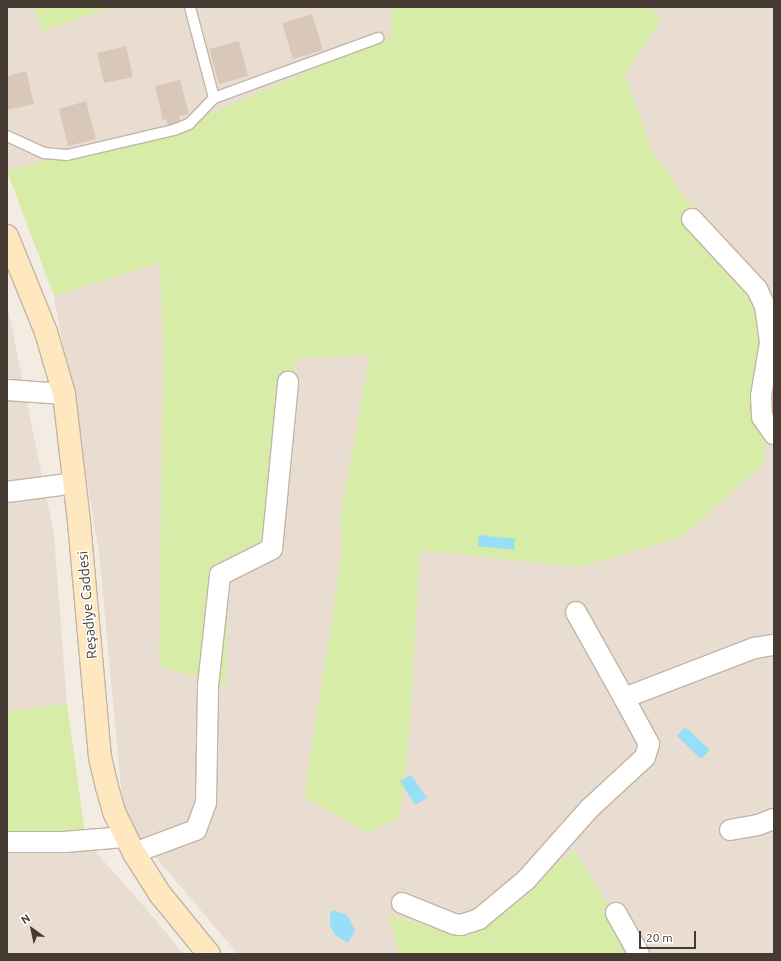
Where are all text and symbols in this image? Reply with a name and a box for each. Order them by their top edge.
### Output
street label: Reşadiye Caddesi [74,550,100,660]
north arrow [12,909,52,949]
text: N [19,912,32,926]
scale bar [641,923,698,949]
text: 20 m [646,931,673,944]

